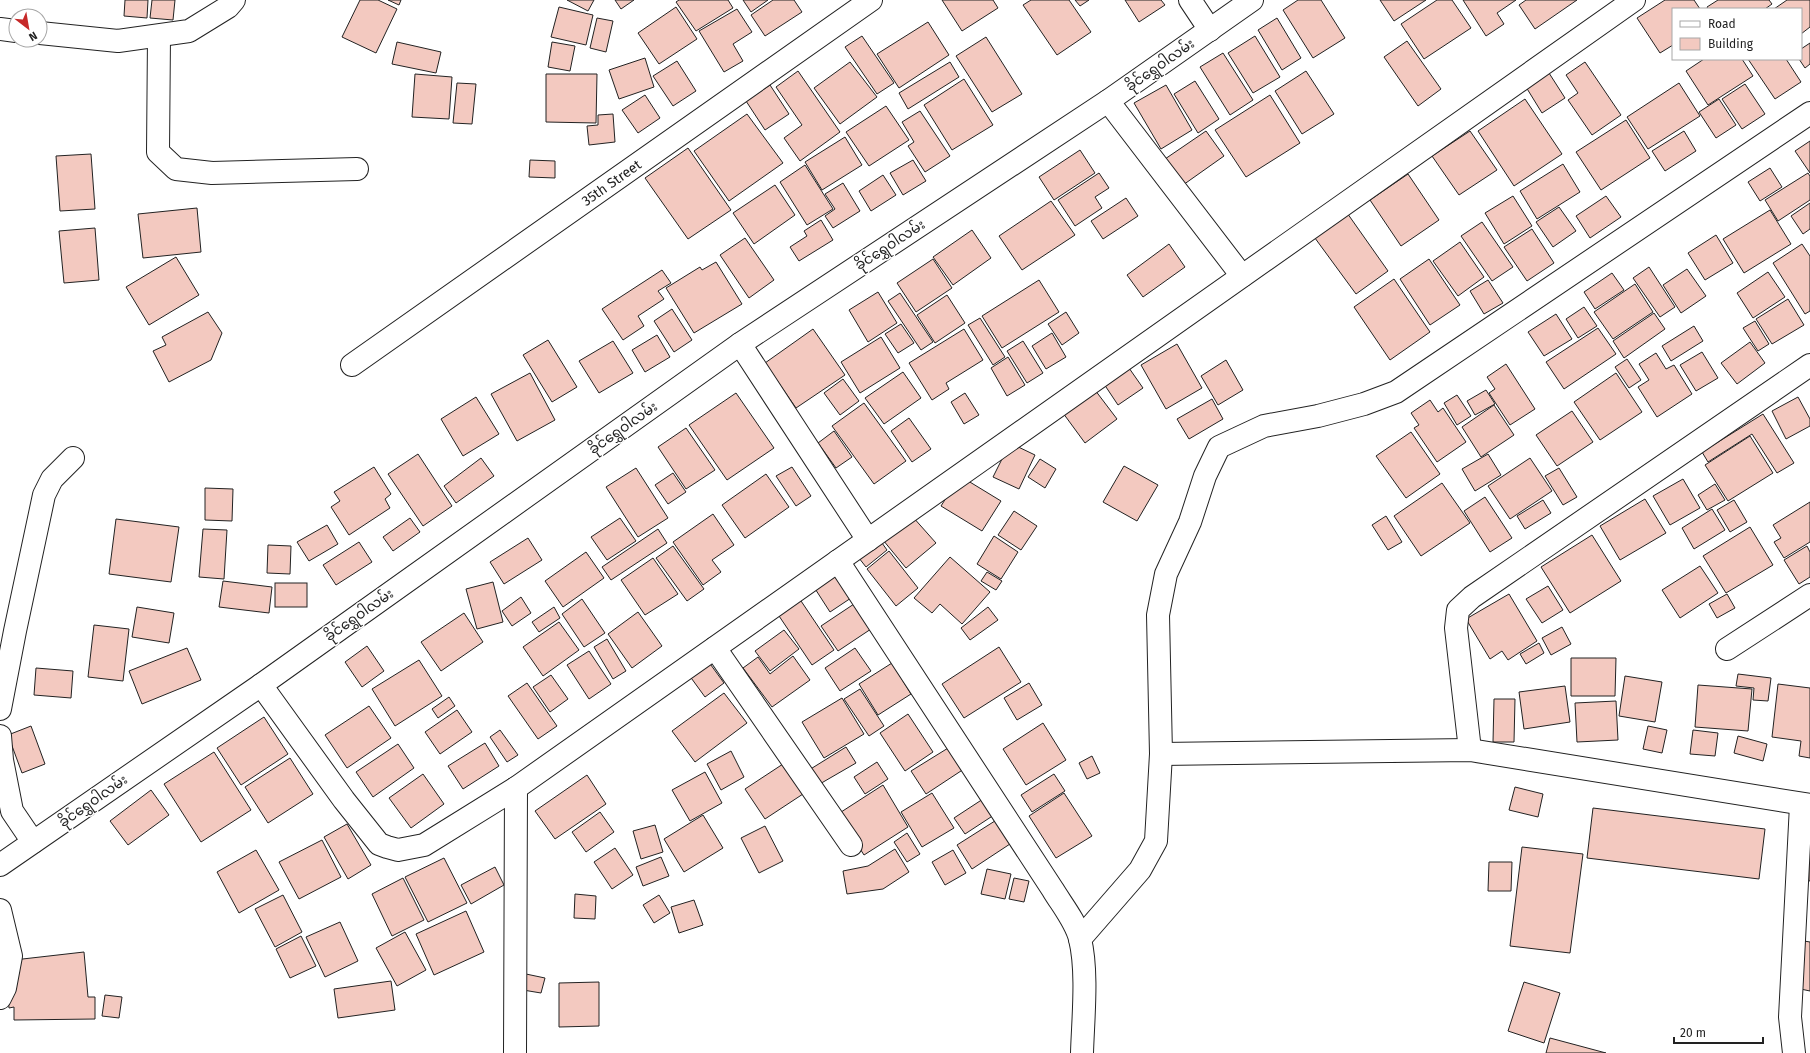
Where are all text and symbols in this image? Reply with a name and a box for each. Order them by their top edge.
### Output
north arrow [8,8,48,48]
legend [1672,8,1802,60]
text: Road [1708,17,1736,31]
text: N [26,29,39,44]
street label: ခိုင်ရွှေဝါလမ်း [1121,33,1199,97]
text: Building [1708,37,1754,51]
street label: 35th Street [578,155,645,209]
street label: ခိုင်ရွှေဝါလမ်း [851,214,930,276]
street label: ခိုင်ရွှေဝါလမ်း [584,396,662,460]
street label: ခိုင်ရွှေဝါလမ်း [320,583,398,647]
street label: ခိုင်ရွှေဝါလမ်း [54,769,132,833]
scale bar [1674,1019,1763,1045]
text: 20 m [1680,1026,1706,1040]

